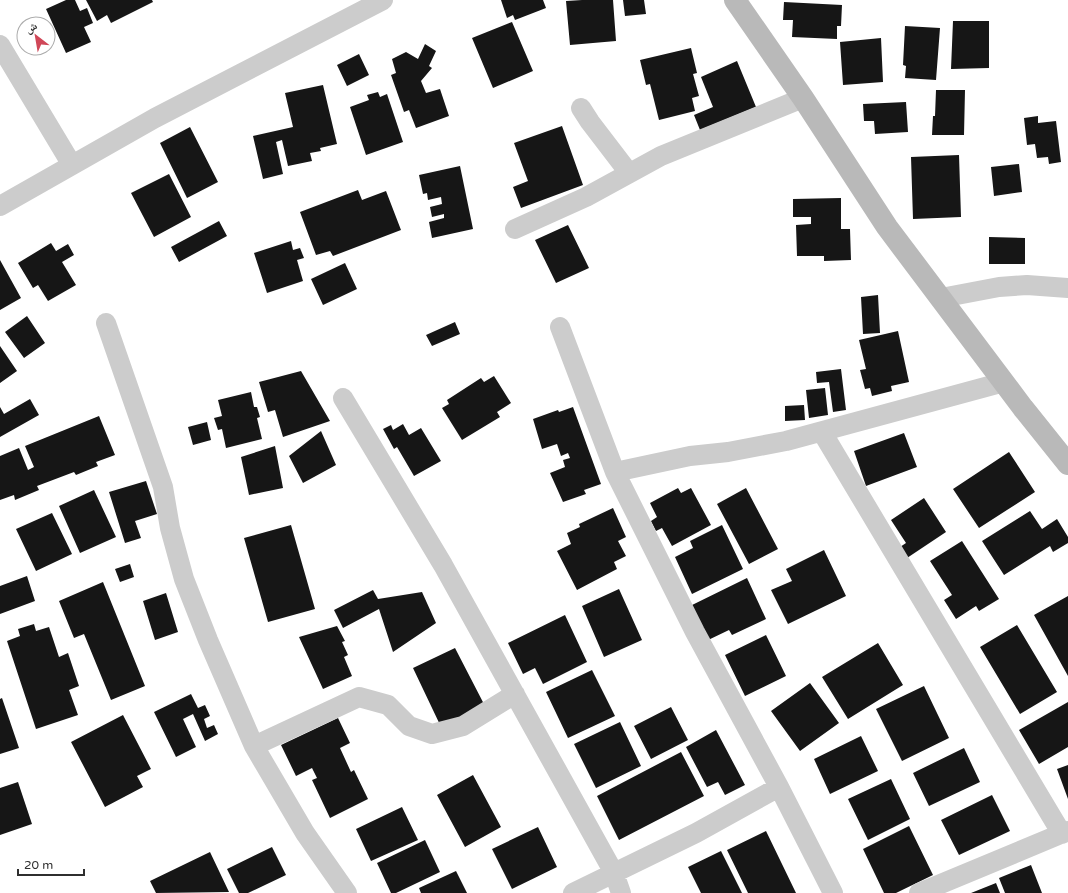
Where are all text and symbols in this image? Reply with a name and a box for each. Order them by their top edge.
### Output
north arrow [16,16,56,56]
text: ش [23,19,40,37]
scale bar [18,851,84,877]
text: 20 m [24,858,53,872]

